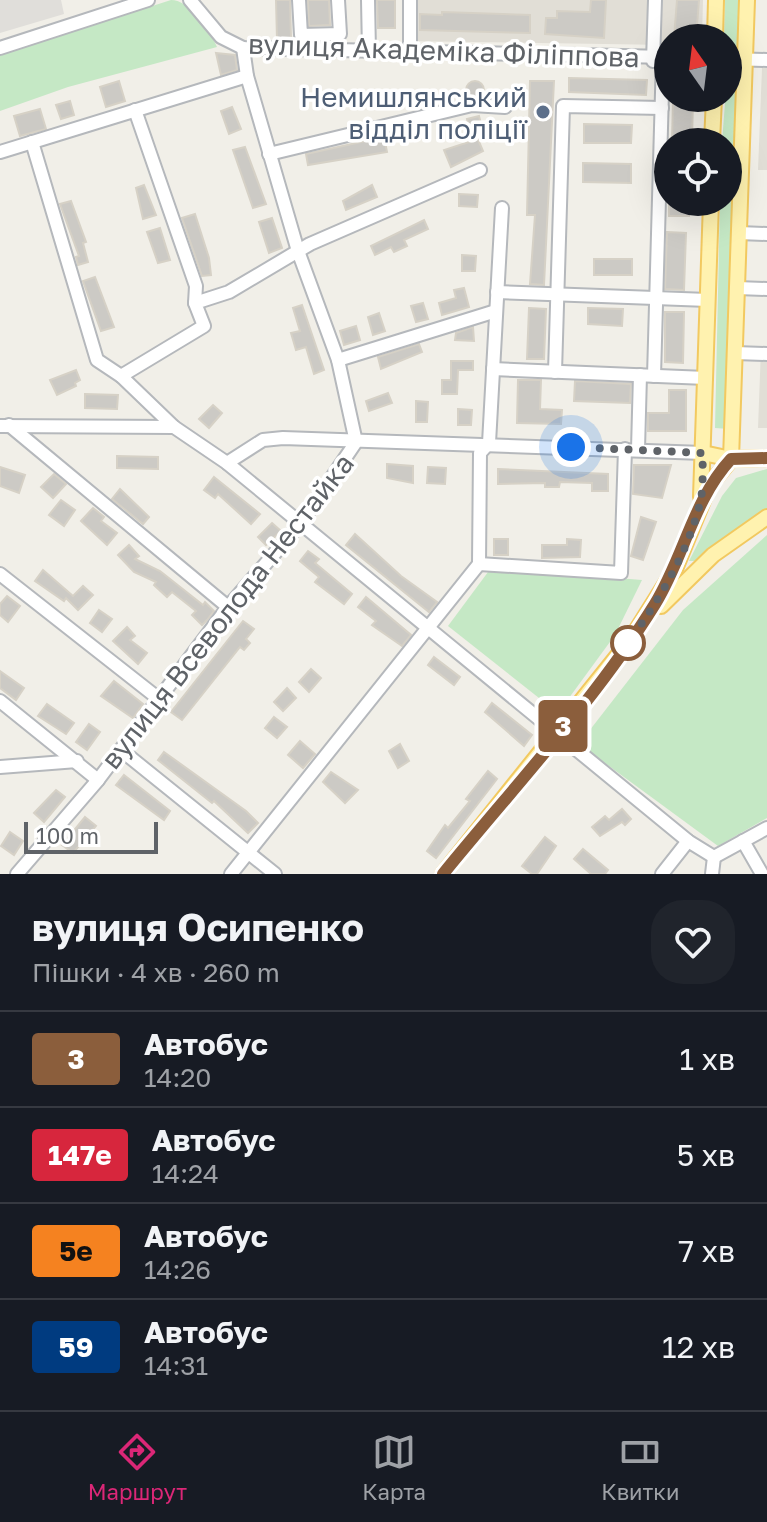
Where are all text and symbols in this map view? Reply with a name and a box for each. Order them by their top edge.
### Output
north arrow [654,24,742,112]
map controls [654,24,742,216]
street label: вулиця Академіка Філіппова [248,27,640,73]
place label: Немишлянський відділ поліції [300,80,528,145]
marker: Немишлянський відділ поліції [534,103,552,121]
button: locate [654,128,742,216]
your location [551,427,591,467]
street label: вулиця Всеволода Нестайка [94,447,360,775]
unlabelled marker [611,626,645,660]
line badge: 3 [537,700,589,752]
text: 3 [554,709,572,742]
scale bar [24,818,158,854]
text: 100 m [36,822,99,849]
button: heart [651,900,735,984]
text: вулиця Осипенко [32,904,364,949]
text: Пішки · 4 хв · 260 m [32,957,280,988]
text: Автобус [144,1026,268,1062]
text: 1 хв [680,1041,735,1077]
text: 3 [67,1042,85,1075]
text: 14:20 [144,1062,211,1093]
text: Автобус [152,1122,276,1158]
text: 5 хв [677,1137,735,1173]
text: 147е [48,1138,112,1171]
text: 14:24 [152,1158,219,1189]
text: Автобус [144,1218,268,1254]
text: 7 хв [678,1233,735,1269]
text: 5е [59,1234,93,1267]
text: 14:26 [144,1254,211,1285]
text: Автобус [144,1314,268,1350]
text: 12 хв [662,1329,735,1365]
text: 59 [59,1330,93,1363]
text: 14:31 [144,1350,208,1381]
tab: Маршрут [88,1430,187,1505]
tab: Карта [362,1430,426,1505]
tab: Квитки [601,1430,679,1505]

